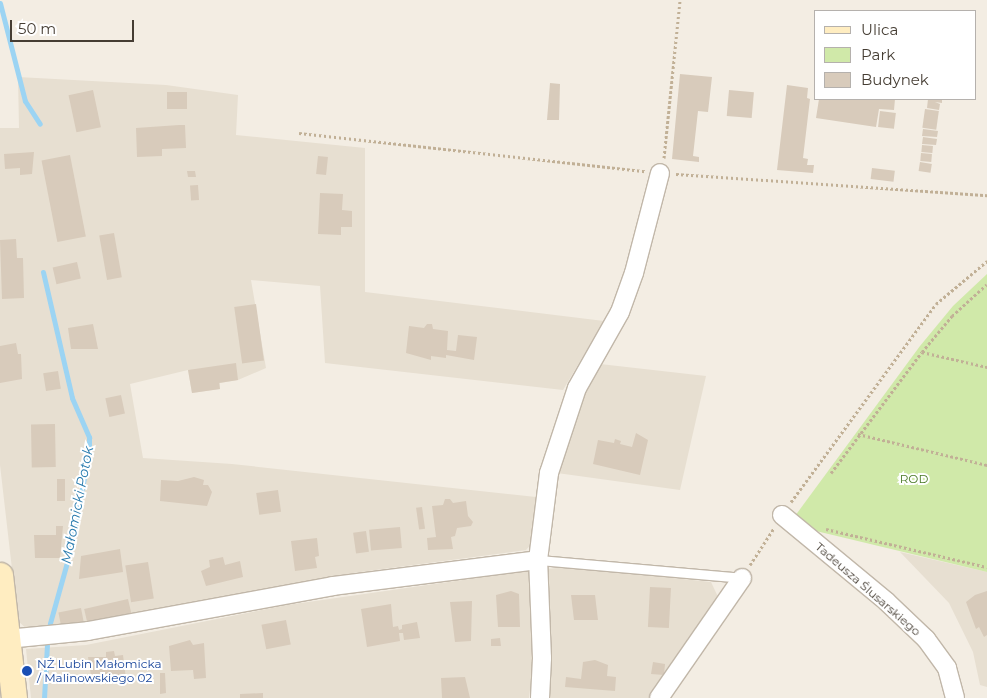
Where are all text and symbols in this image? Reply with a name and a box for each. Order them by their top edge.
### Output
scale bar [12,10,136,42]
legend [814,10,977,100]
text: 50 m [18,19,56,38]
text: Ulica [861,20,898,39]
text: Park [861,45,895,64]
text: Budynek [861,70,929,89]
water label: Małomicki Potok [57,445,97,565]
park label: ROD [900,472,928,486]
street label: Tadeusza Ślusarskiego [812,539,924,639]
place label: NŻ Lubin Małomicka / Malinowskiego 02 [37,657,162,685]
marker: NŻ Lubin Małomicka / Malinowskiego 02 [21,665,33,677]

